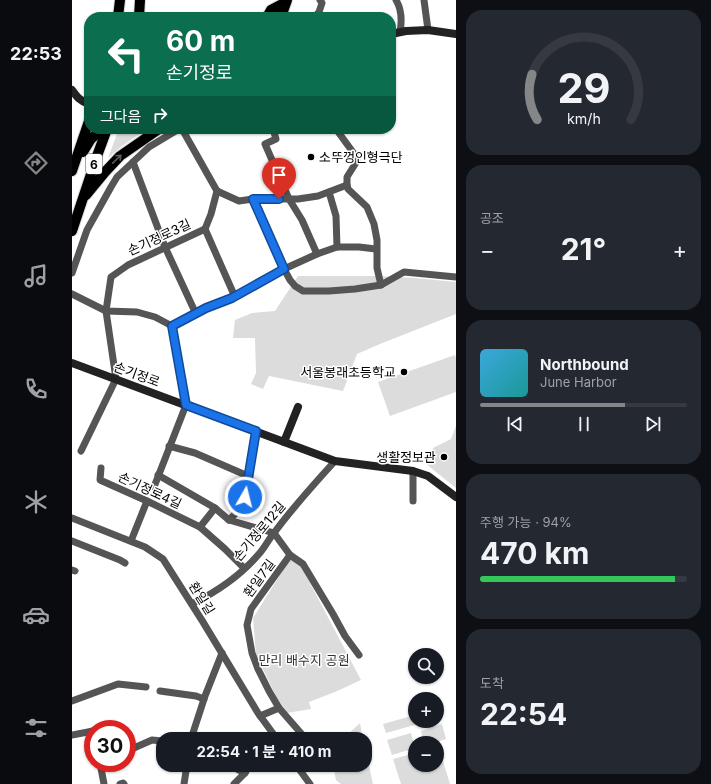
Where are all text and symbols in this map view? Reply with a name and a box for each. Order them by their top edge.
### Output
text: 60 m [166,24,235,58]
icon: left [100,28,152,80]
text: 22:53 [10,43,62,64]
text: 손기정로 [166,62,232,83]
text: 29 [557,63,610,113]
icon: right [149,104,171,126]
text: 그다음 [100,107,141,126]
text: km/h [567,110,600,127]
icon: directions [22,149,50,177]
place label: 소뚜껑인형극단 [319,149,403,165]
marker: 소뚜껑인형극단 [306,152,316,162]
road number: 6 [86,154,102,174]
one-way arrow [112,155,122,164]
pin [262,158,296,199]
icon: arrive [268,164,290,186]
text: 공조 [480,210,504,226]
street label: 손기정로3길 [125,215,193,259]
text: 21° [561,231,606,267]
text: − [480,237,495,263]
text: + [672,237,687,263]
icon: music [22,262,50,290]
text: Northbound [540,355,629,374]
street label: 손기정로 [112,358,162,390]
place label: 서울봉래초등학교 [300,364,396,380]
marker: 서울봉래초등학교 [399,367,409,377]
text: June Harbor [540,374,617,390]
icon: phone [22,375,50,403]
icon: previous [504,413,526,435]
icon: pause [573,413,595,435]
icon: next [642,413,664,435]
place label: 생활정보관 [376,449,436,465]
marker: 생활정보관 [439,452,449,462]
street label: 손기정로4길 [116,468,184,512]
position arrow [224,476,266,518]
icon: climate [22,488,50,516]
street label: 손기정로12길 [229,498,289,564]
text: 주행 가능 · 94% [480,514,572,530]
text: 470 km [480,535,589,571]
street label: 환일7길 [240,556,278,600]
street label: 환일길 [186,579,218,617]
icon: car [22,601,50,629]
map controls [408,648,444,772]
button: search [408,648,444,684]
park label: 만리 배수지 공원 [258,652,350,668]
text: 도착 [480,675,504,691]
button: + [408,692,444,728]
text: 22:54 [480,696,567,732]
icon: filters [22,714,50,742]
speed limit sign: 30 [84,720,136,772]
button: − [408,736,444,772]
text: 22:54 · 1 분 · 410 m [196,742,332,761]

